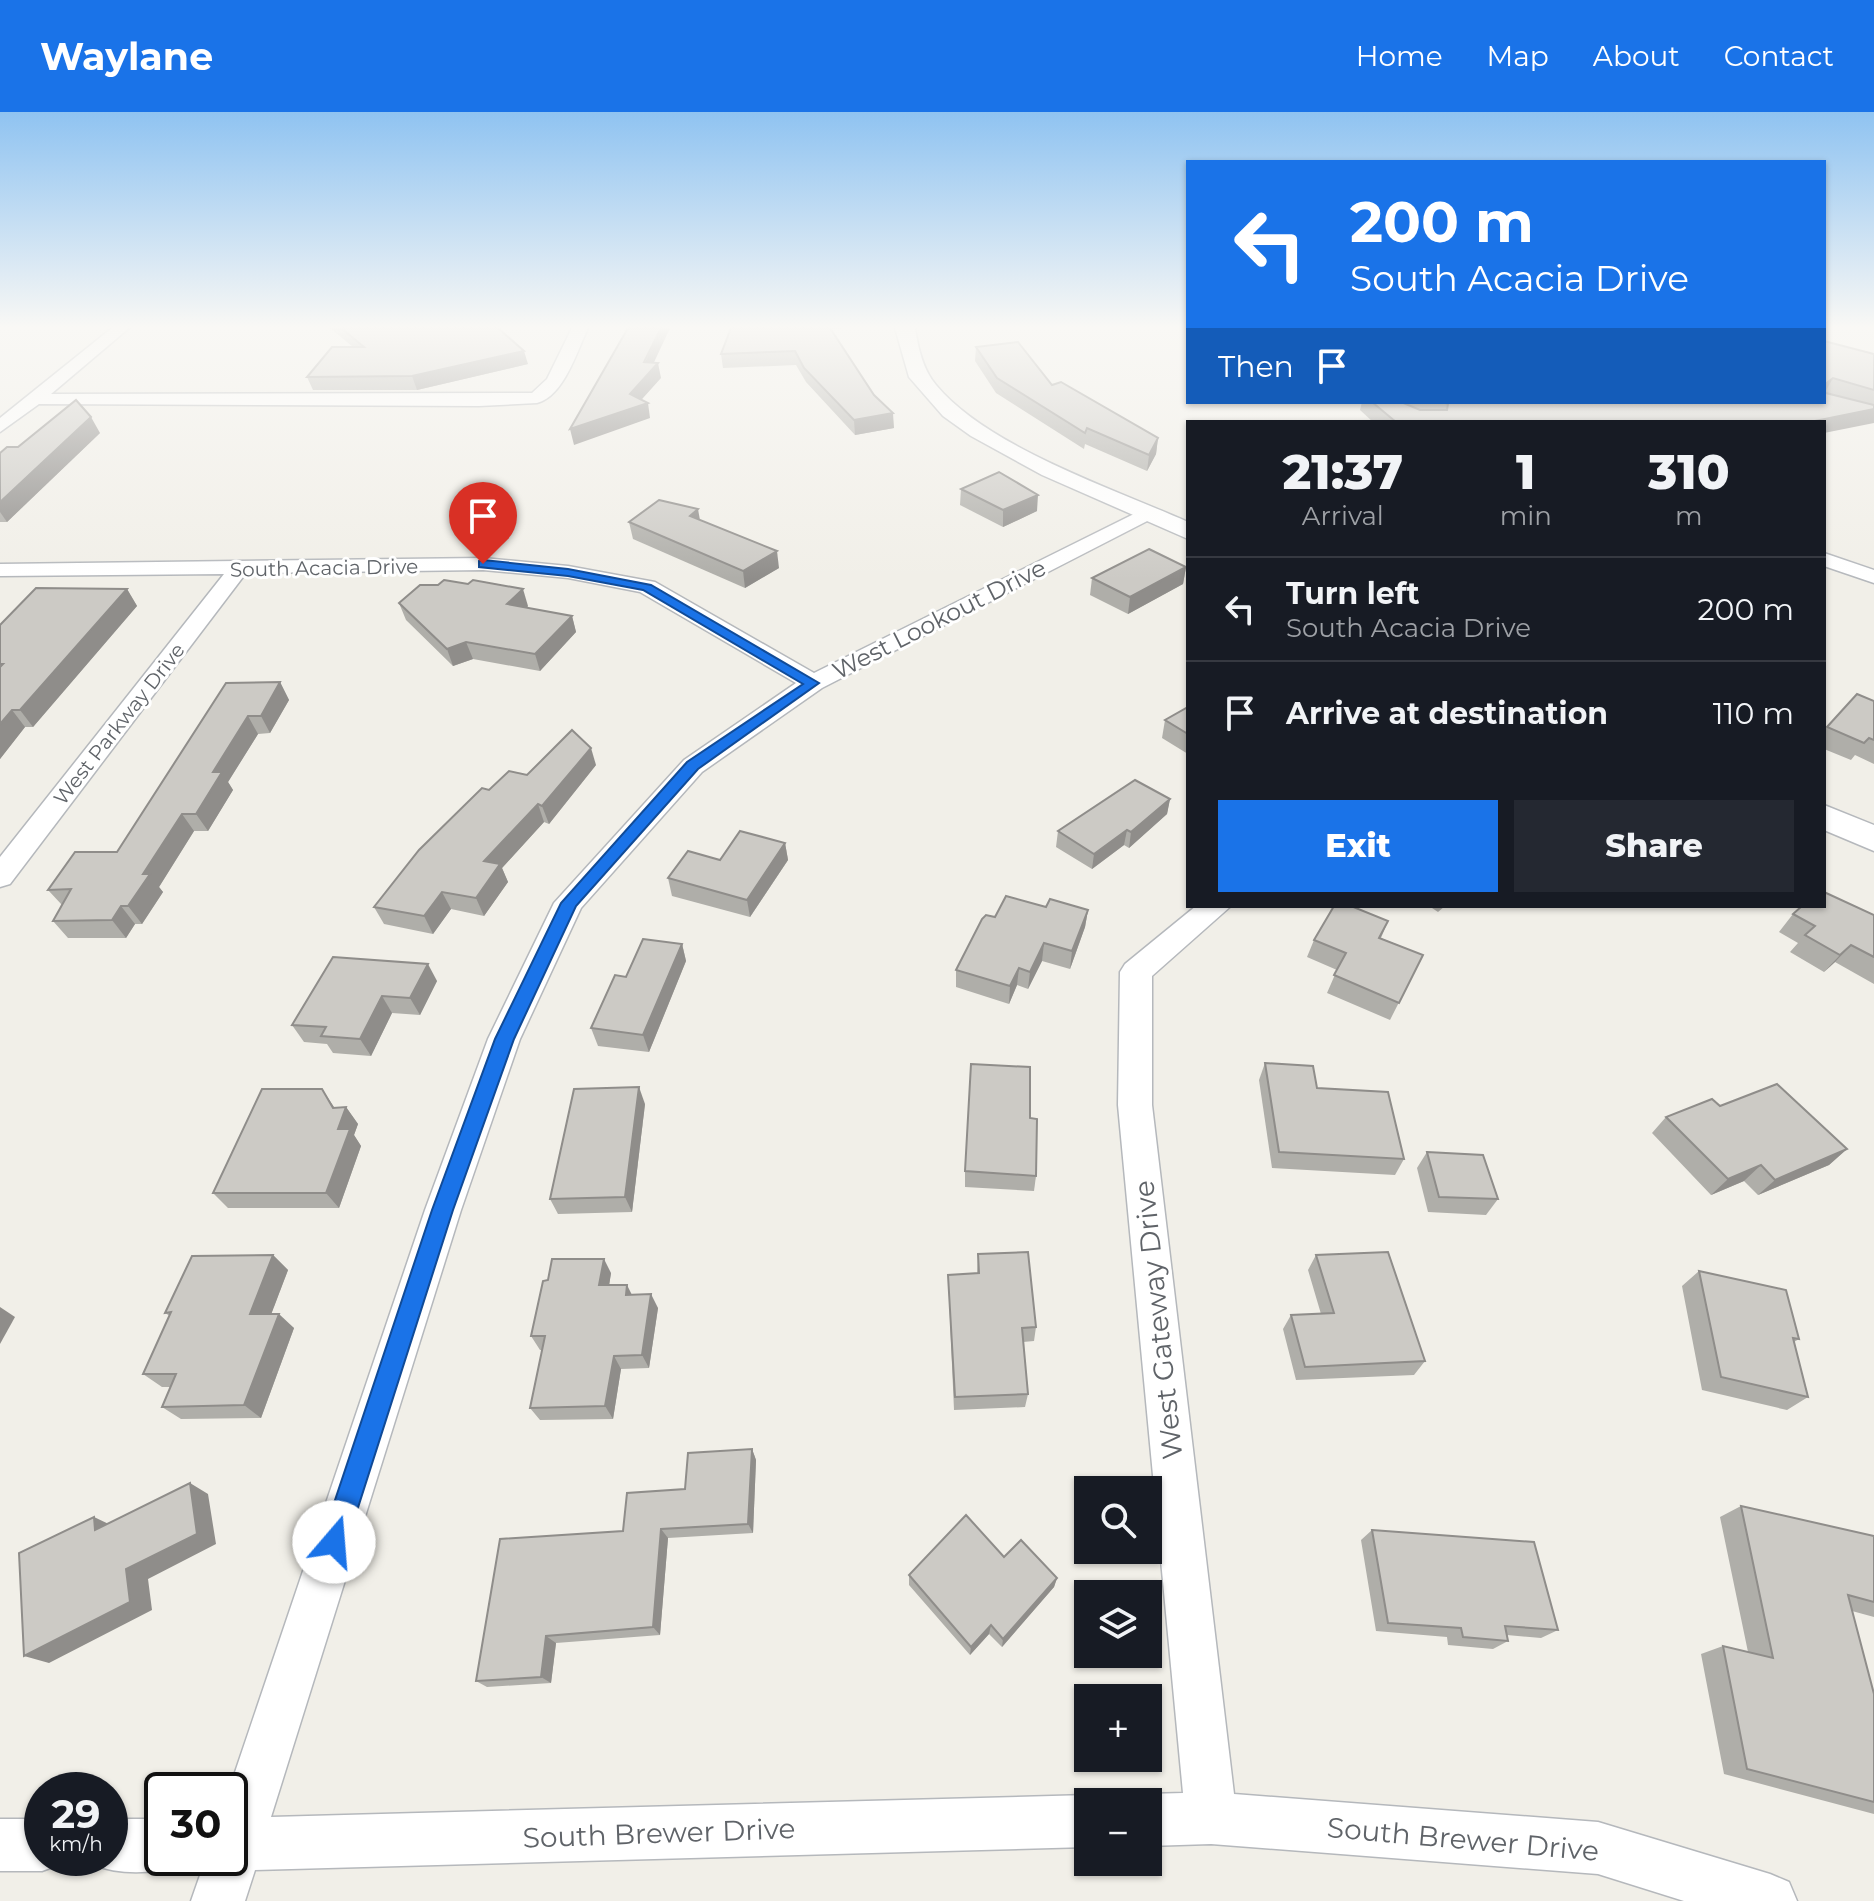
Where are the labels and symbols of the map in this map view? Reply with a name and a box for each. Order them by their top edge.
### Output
pin [449,482,517,564]
street label: West Lookout Drive [827,553,1051,685]
street label: South Acacia Drive [230,554,418,582]
street label: West Parkway Drive [48,638,190,810]
street label: West Gateway Drive [1126,1179,1190,1461]
position arrow [292,1500,376,1584]
speed limit sign: 30 [144,1772,248,1876]
street label: South Brewer Drive [1326,1810,1600,1868]
street label: South Brewer Drive [522,1811,796,1855]

